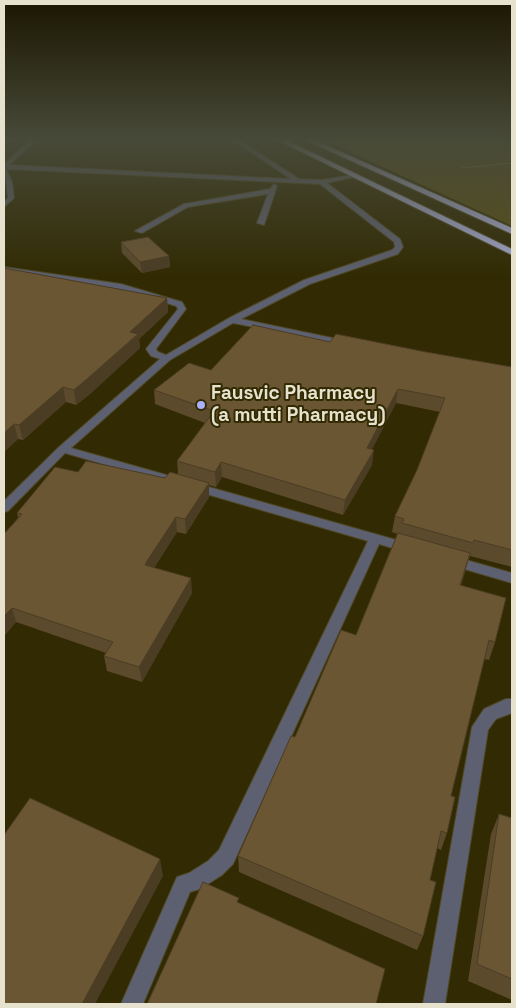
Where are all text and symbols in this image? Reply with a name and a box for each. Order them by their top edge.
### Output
place label: Fausvic Pharmacy (a mutti Pharmacy) [211,383,386,427]
marker: Fausvic Pharmacy (a mutti Pharmacy) [195,399,207,411]

